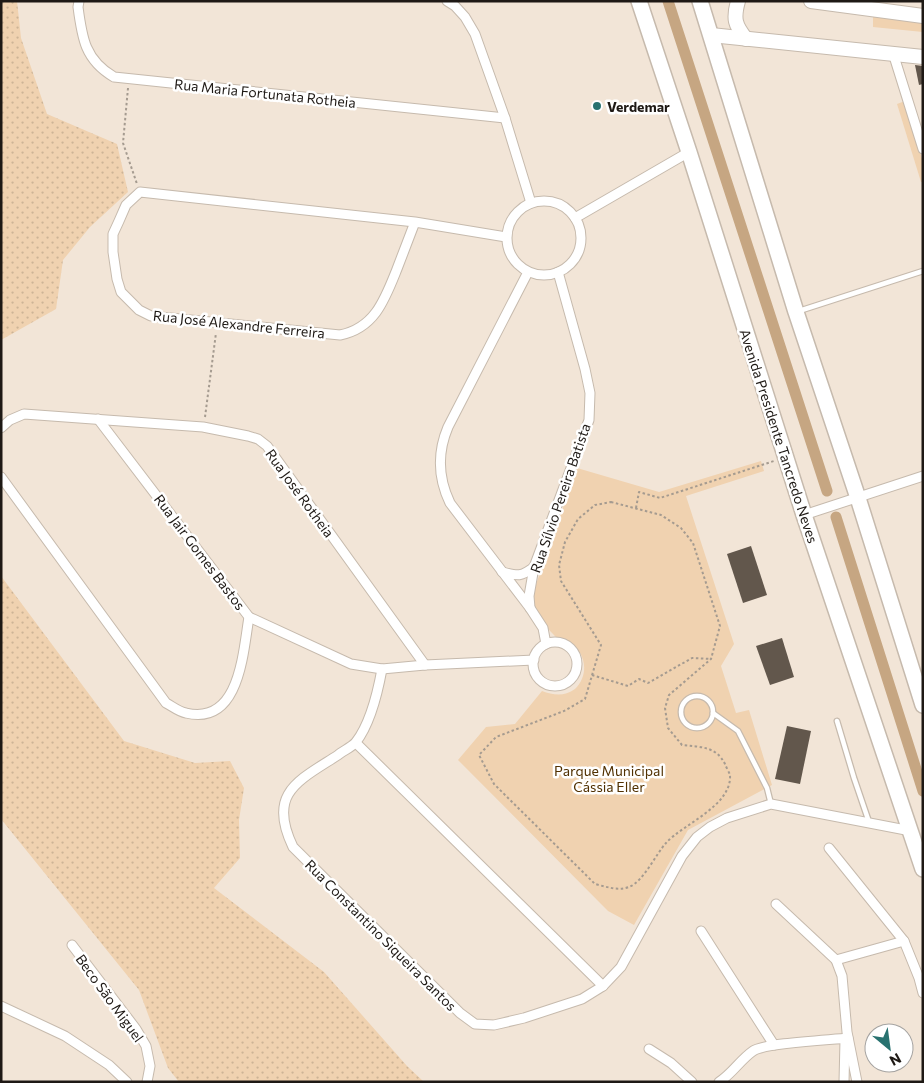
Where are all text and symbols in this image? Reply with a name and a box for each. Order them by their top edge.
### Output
street label: Rua Maria Fortunata Rotheia [173,75,357,111]
place label: Verdemar [607,98,670,115]
marker: Verdemar [591,100,603,112]
street label: Rua José Alexandre Ferreira [152,307,326,341]
street label: Avenida Presidente Tancredo Neves [736,327,822,545]
street label: Rua Sílvio Pereira Batista [526,421,594,575]
street label: Rua José Rotheia [262,445,338,541]
street label: Rua Jair Gomes Bastos [151,491,249,613]
park label: Parque Municipal Cássia Eller [554,762,664,795]
street label: Rua Constantino Siqueira Santos [302,856,460,1014]
street label: Beco São Miguel [72,951,148,1045]
north arrow [864,1023,914,1073]
text: N [887,1050,904,1070]

